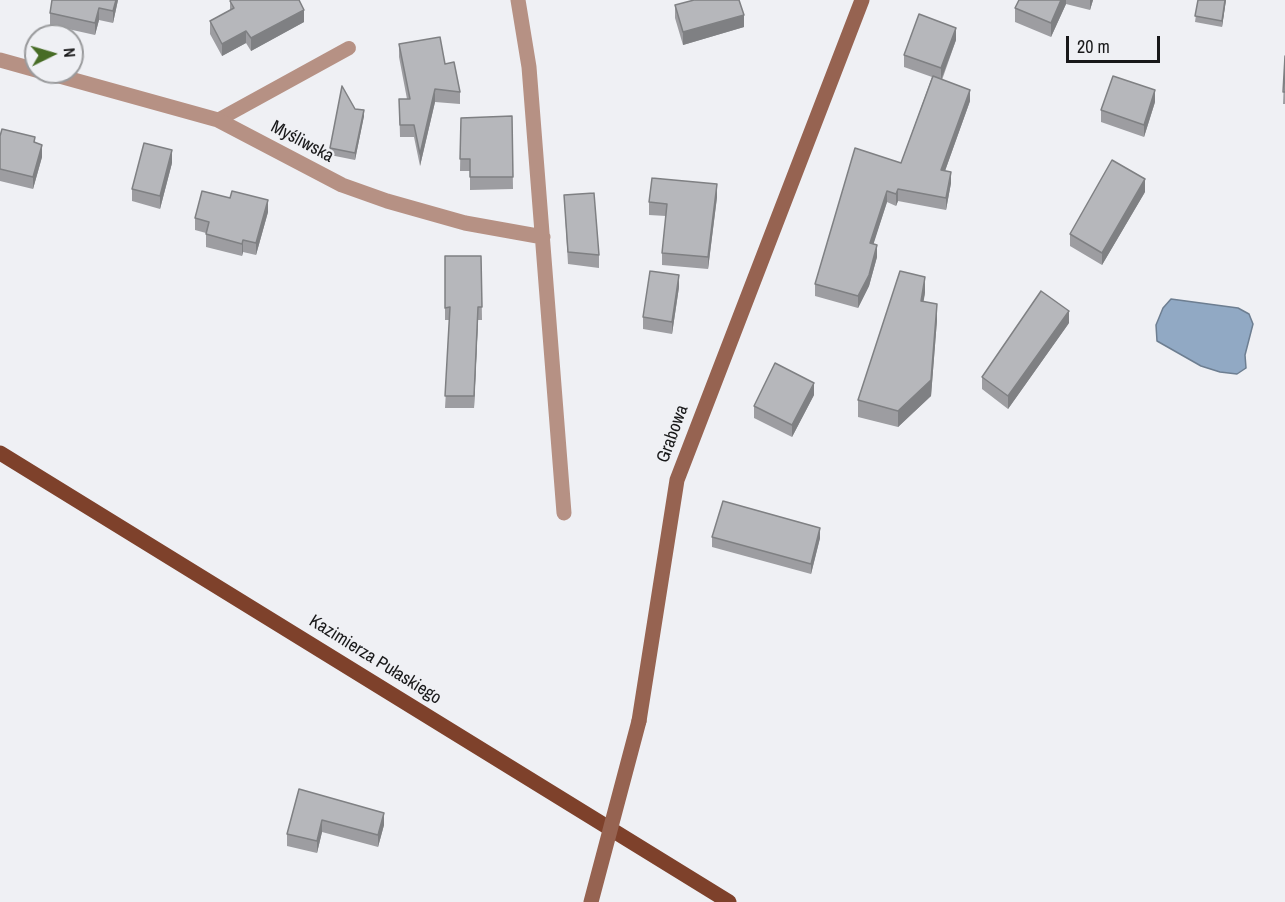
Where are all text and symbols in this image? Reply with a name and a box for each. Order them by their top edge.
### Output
north arrow [24,24,84,84]
scale bar [1069,24,1164,62]
text: 20 m [1077,34,1110,59]
text: N [59,47,81,58]
street label: Myśliwska [267,116,337,168]
street label: Grabowa [653,402,693,466]
street label: Kazimierza Pułaskiego [305,611,445,709]

